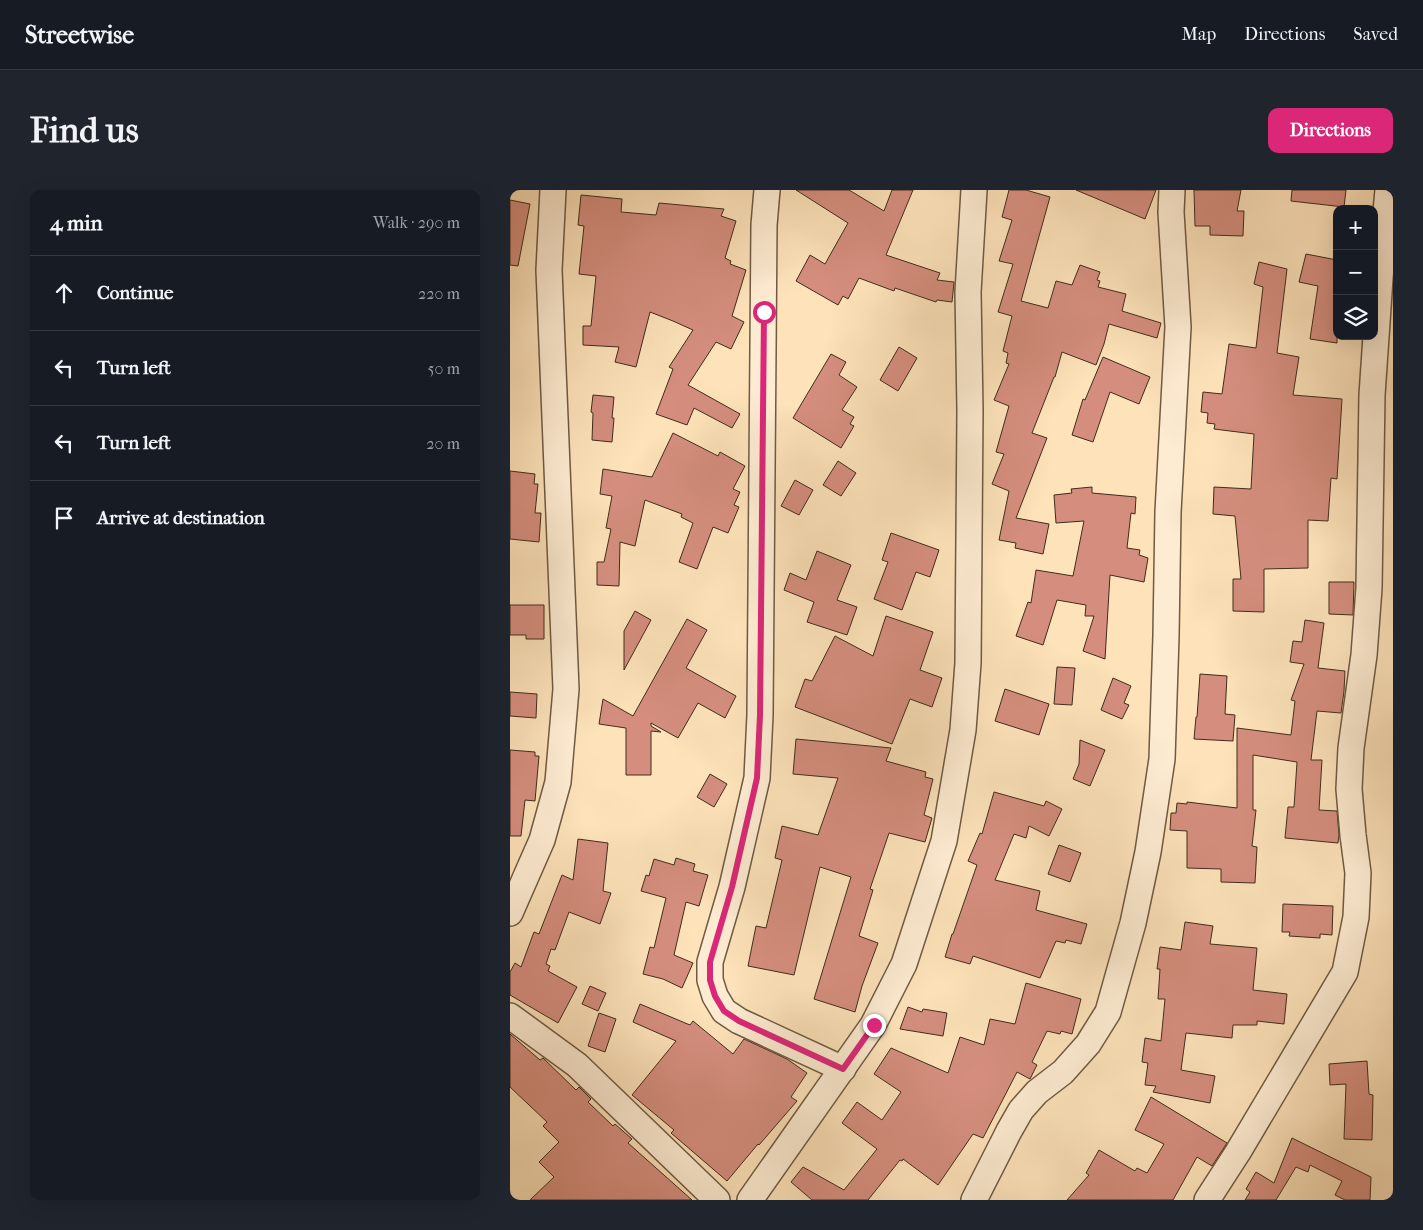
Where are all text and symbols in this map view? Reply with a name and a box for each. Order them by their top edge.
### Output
text: Streetwise [25,21,134,49]
text: Map [1182,24,1216,45]
text: Directions [1244,24,1325,45]
text: Saved [1353,24,1398,45]
button: Directions [1268,108,1393,153]
text: Find us [30,110,139,151]
map controls [1333,205,1378,340]
button: + [1333,205,1378,250]
text: 4 min [50,211,103,235]
text: Walk · 290 m [373,213,460,232]
button: − [1333,250,1378,295]
icon: ahead [50,279,78,307]
text: Continue [97,282,173,304]
text: 220 m [418,284,460,303]
button: layers [1333,295,1378,340]
route start [753,301,776,324]
icon: left [50,354,78,382]
text: Turn left [97,357,171,379]
text: 50 m [428,359,460,378]
icon: left [50,429,78,457]
text: Turn left [97,432,171,454]
text: 20 m [426,434,460,453]
icon: arrive [50,504,78,532]
text: Arrive at destination [97,507,265,529]
route end [863,1014,886,1037]

